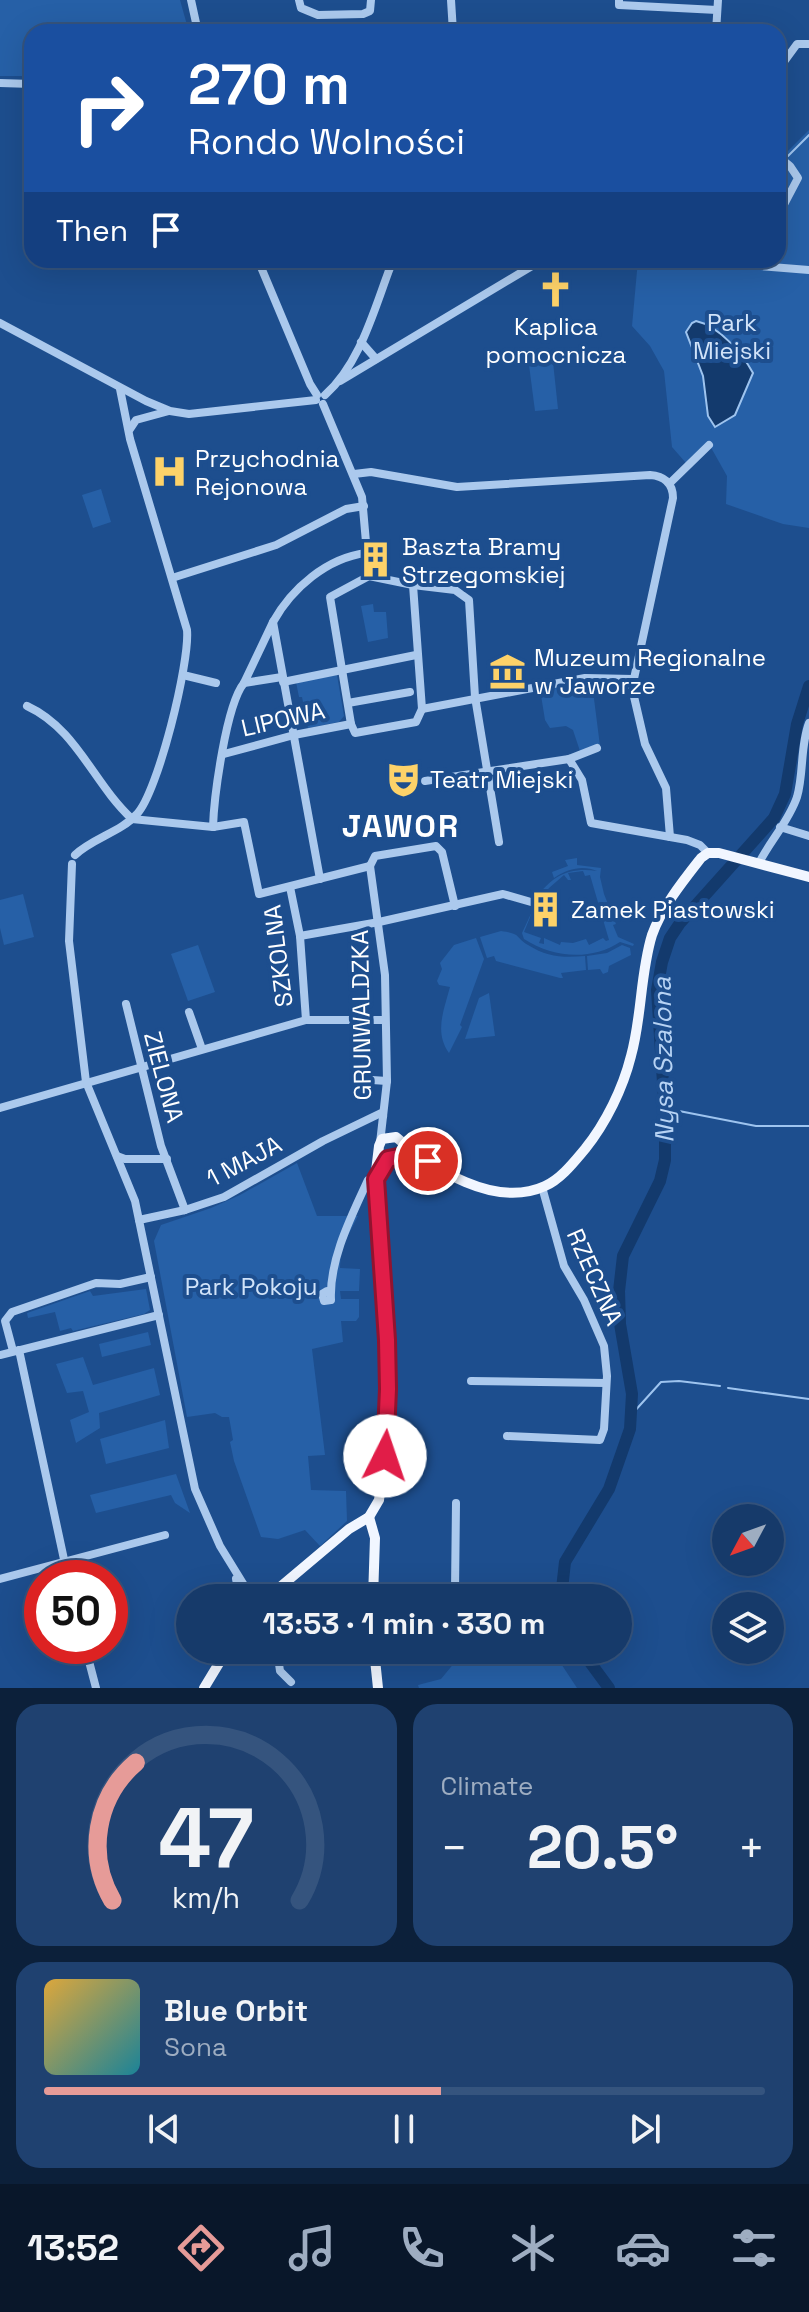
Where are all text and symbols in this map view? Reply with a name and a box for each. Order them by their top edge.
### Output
text: 270 m [188,49,350,120]
icon: right [56,56,160,160]
text: Rondo Wolności [188,119,465,165]
icon: arrive [144,208,188,252]
text: Then [56,211,128,250]
church icon: Kaplica pomocnicza [537,270,575,308]
park label: Park Miejski [693,307,771,366]
place label: Kaplica pomocnicza [486,311,627,370]
place label: Przychodnia Rejonowa [195,443,340,502]
hospital icon: Przychodnia Rejonowa [150,453,188,491]
place label: Baszta Bramy Strzegomskiej [402,531,566,590]
building icon: Baszta Bramy Strzegomskiej [357,541,395,579]
place label: Muzeum Regionalne w Jaworze [534,642,766,701]
museum icon: Muzeum Regionalne w Jaworze [489,652,527,690]
street label: LIPOWA [238,694,328,744]
theatre icon: Teatr Miejski [385,760,423,798]
place label: Teatr Miejski [430,764,573,795]
district label: JAWOR [342,806,460,846]
building icon: Zamek Piastowski [526,890,564,928]
place label: Zamek Piastowski [571,894,775,925]
street label: SZKOLNA [256,903,300,1009]
street label: GRUNWALDZKA [344,929,378,1101]
water label: Nysa Szalona [645,976,681,1143]
street label: ZIELONA [137,1028,191,1126]
pin [394,1127,462,1195]
street label: 1 MAJA [201,1128,287,1194]
icon: arrive [406,1139,450,1183]
street label: RZECZNA [560,1224,630,1330]
park label: Park Pokoju [185,1271,317,1302]
position arrow [343,1414,427,1498]
north arrow [712,1504,784,1576]
map controls [712,1504,784,1664]
speed limit sign: 50 [24,1560,128,1664]
button: layers [712,1592,784,1664]
text: 13:53 · 1 min · 330 m [263,1604,545,1643]
text: Climate [441,1769,533,1803]
text: 47 [159,1785,254,1891]
text: 20.5° [527,1809,678,1886]
text: − [441,1820,468,1876]
text: + [738,1820,765,1876]
text: km/h [172,1880,240,1916]
text: Blue Orbit [164,1991,308,2030]
text: Sona [164,2030,227,2064]
icon: previous [142,2107,186,2151]
icon: pause [382,2107,426,2151]
icon: next [623,2107,667,2151]
icon: directions [173,2220,229,2276]
icon: music [284,2220,340,2276]
icon: phone [394,2220,450,2276]
icon: climate [505,2220,561,2276]
icon: car [615,2220,671,2276]
icon: filters [726,2220,782,2276]
text: 13:52 [27,2225,119,2271]

